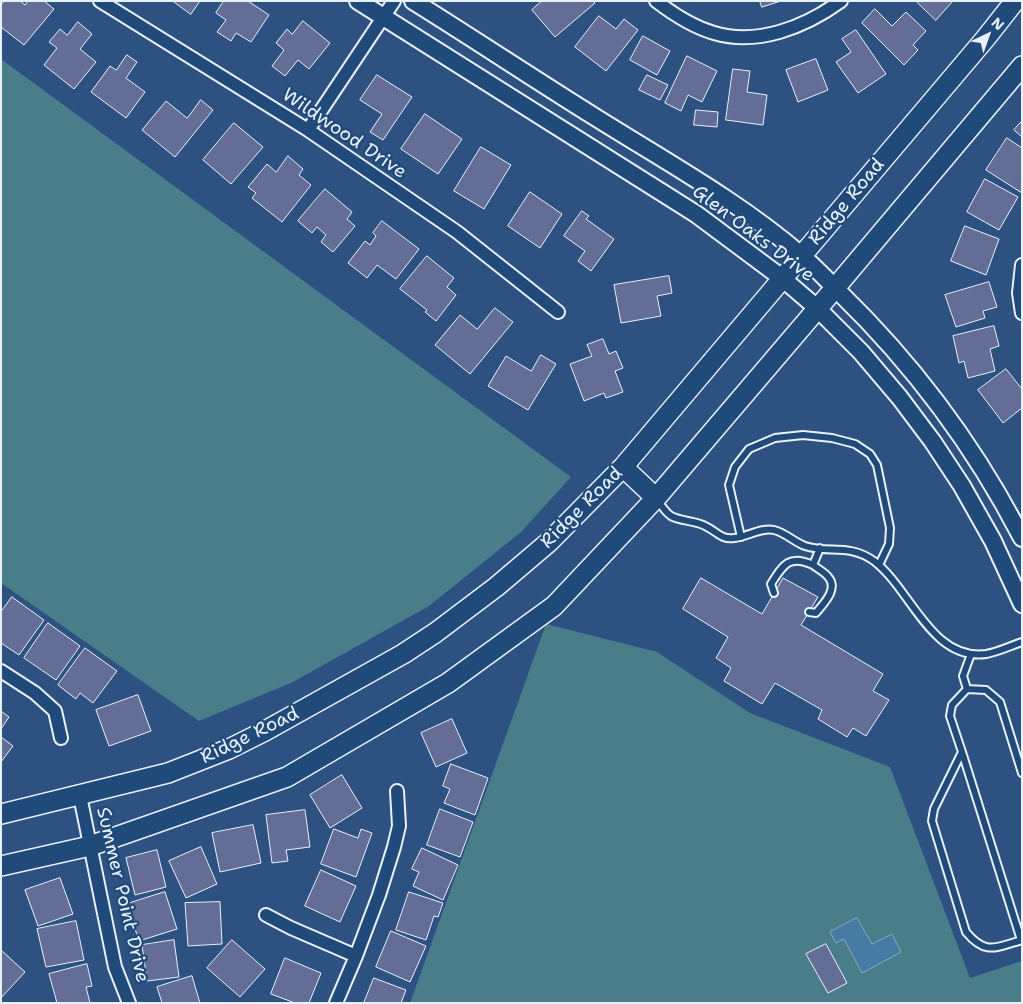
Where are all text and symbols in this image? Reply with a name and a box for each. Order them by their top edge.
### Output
north arrow [963,10,1013,60]
text: N [988,13,1008,34]
street label: Wildwood Drive [277,84,411,184]
street label: Ridge Road [804,154,890,250]
street label: Glen Oaks Drive [687,181,819,287]
street label: Ridge Road [536,462,628,554]
street label: Ridge Road [197,702,303,770]
street label: Summer Point Drive [91,805,153,985]

